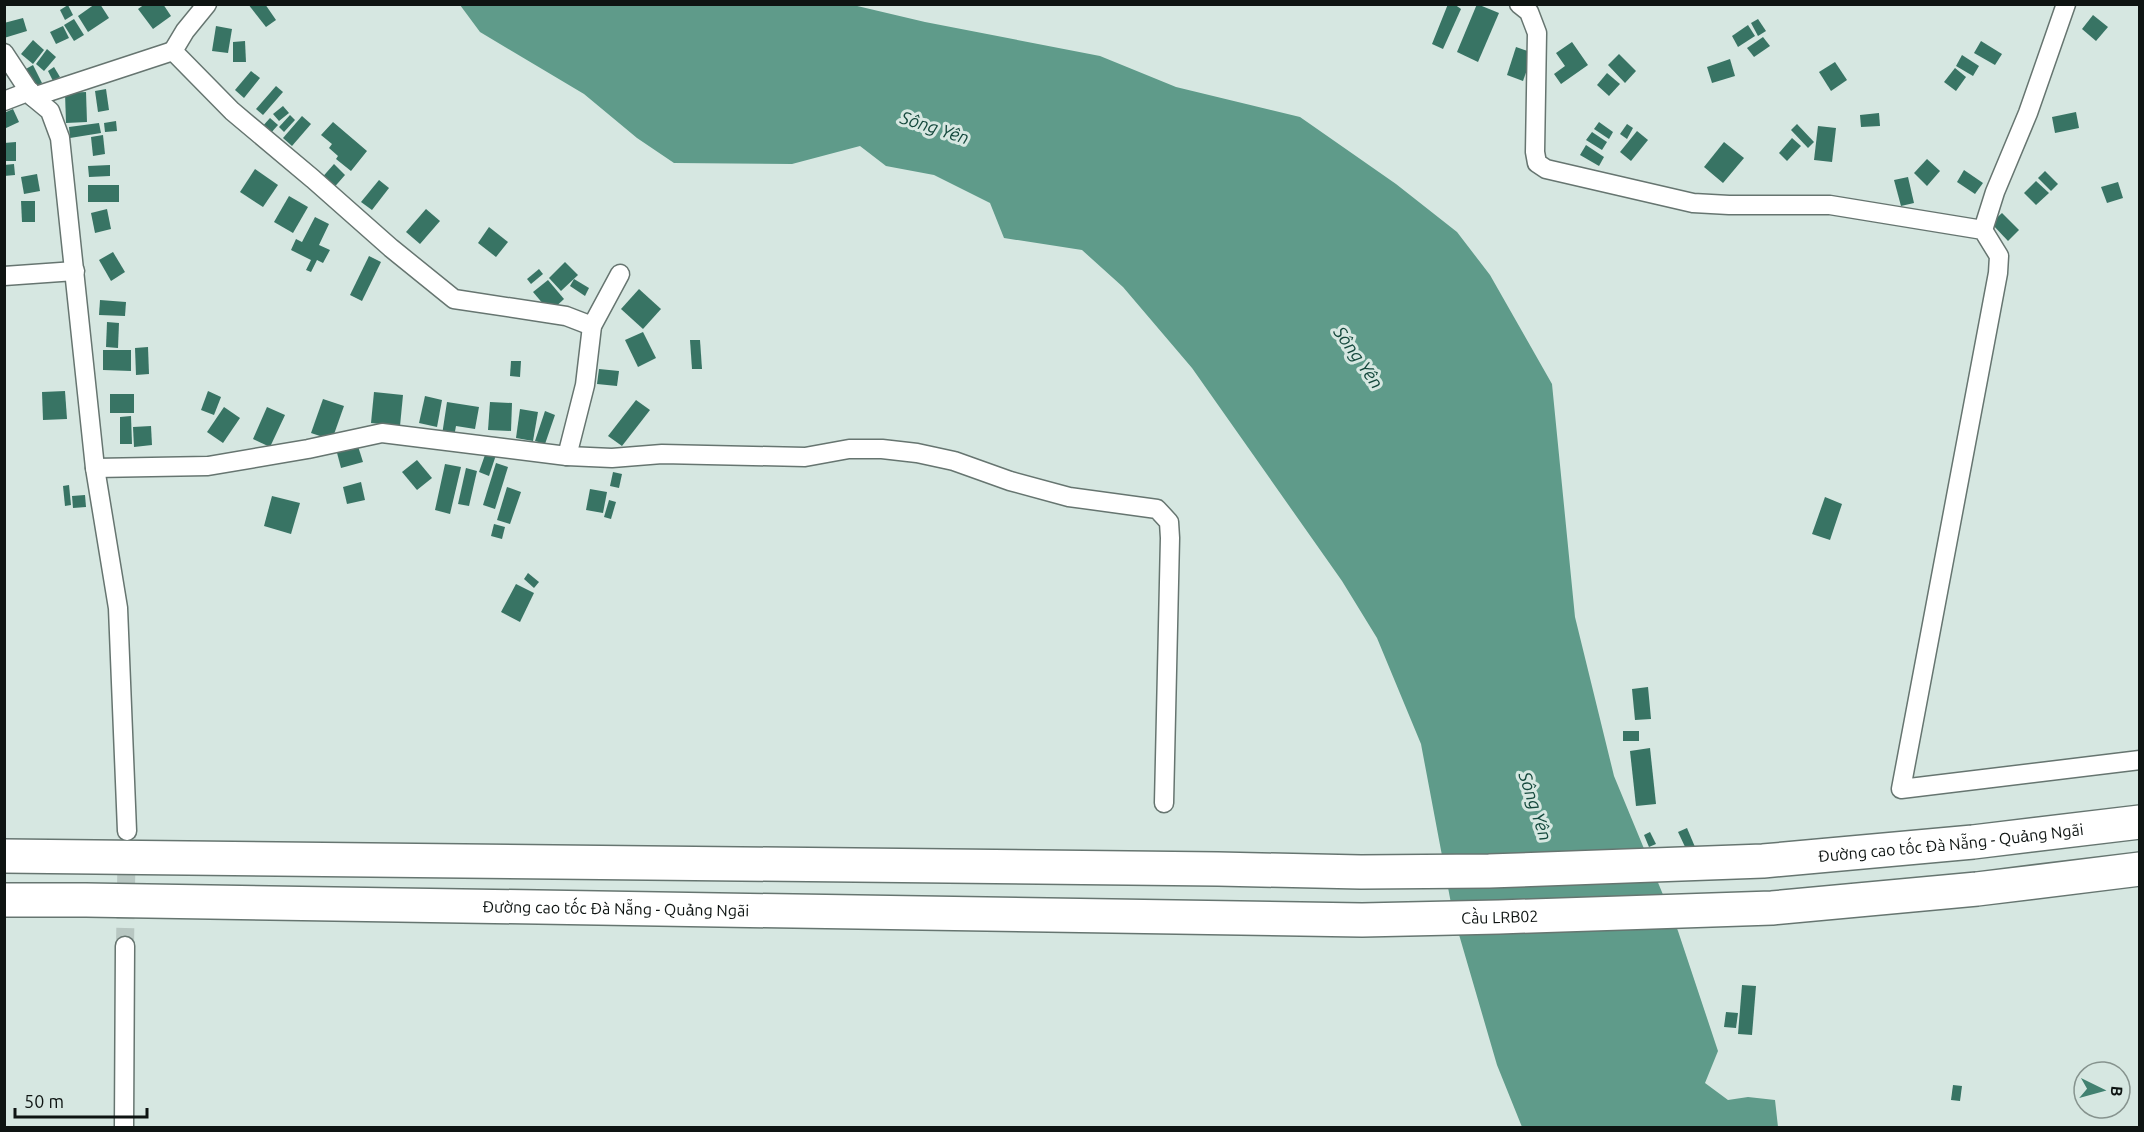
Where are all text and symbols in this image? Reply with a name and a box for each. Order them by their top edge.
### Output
water label: Sông Yên [897,106,972,148]
water label: Sông Yên [1330,321,1388,392]
water label: Sông Yên [1515,768,1557,843]
street label: Đường cao tốc Đà Nẵng - Quảng Ngãi [1817,820,2084,865]
street label: Đường cao tốc Đà Nẵng - Quảng Ngãi [483,896,749,919]
street label: Cầu LRB02 [1461,905,1539,927]
north arrow [2072,1060,2132,1120]
scale bar [15,1081,147,1119]
text: B [2108,1085,2126,1097]
text: 50 m [24,1091,64,1111]

